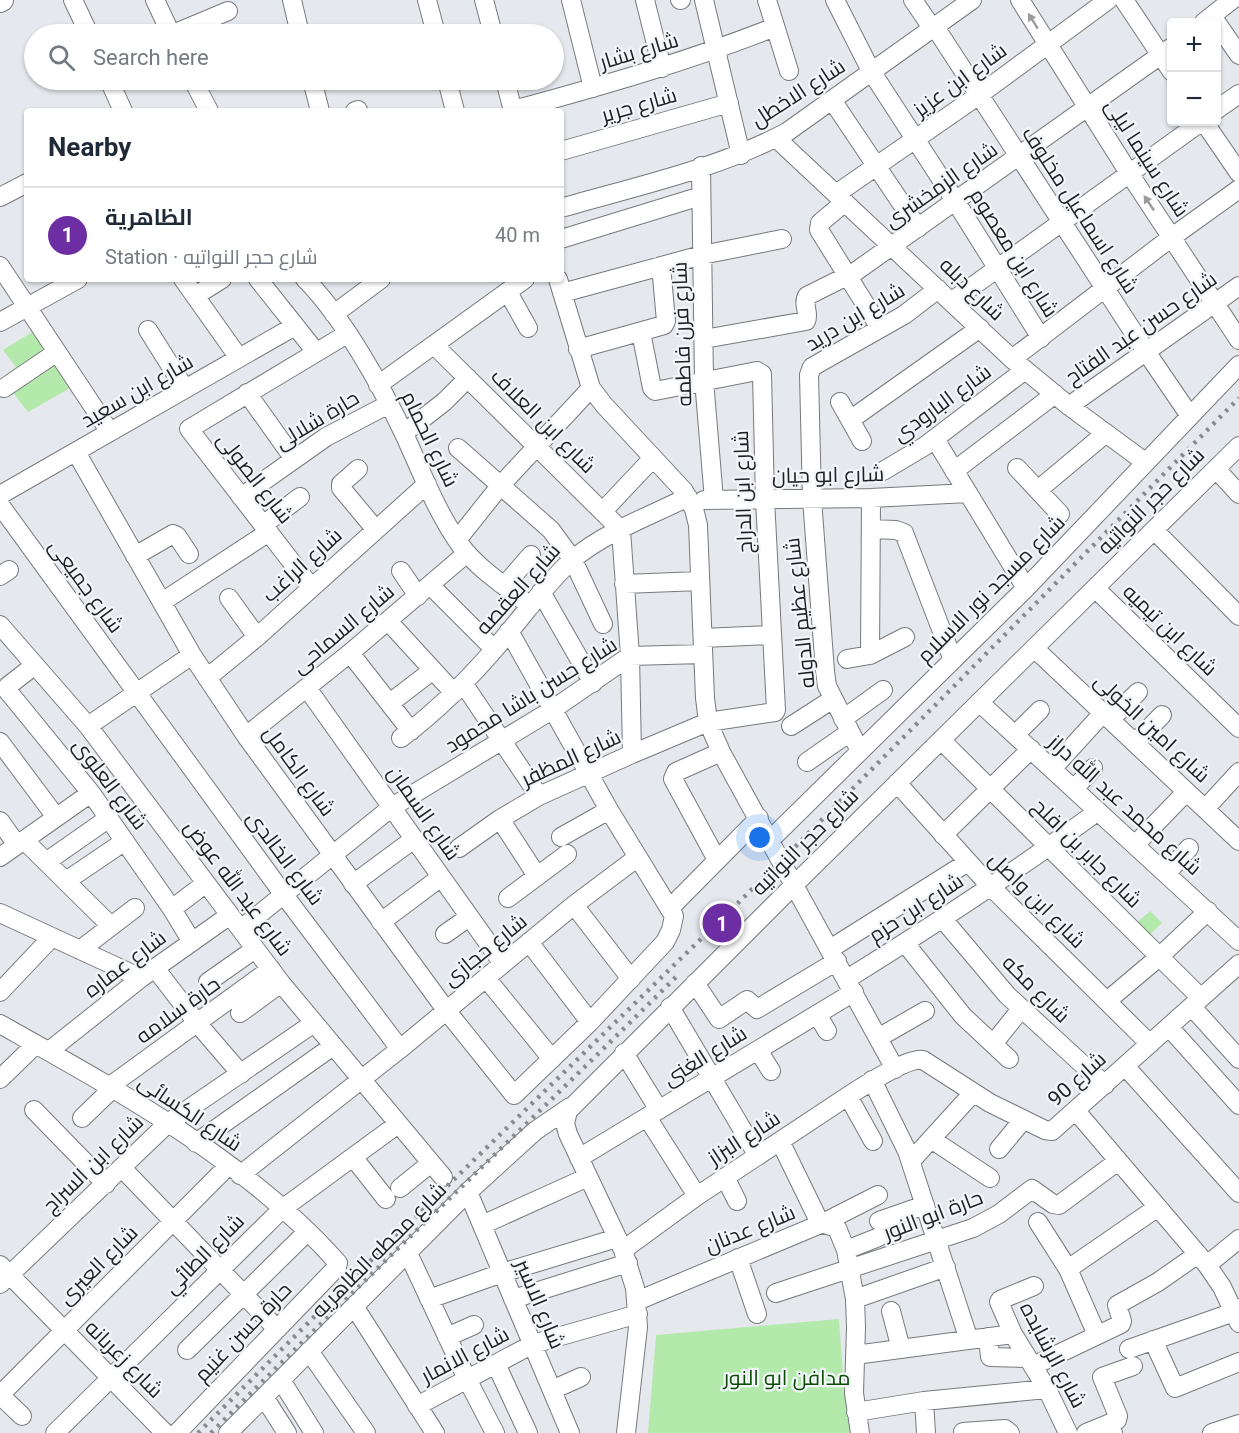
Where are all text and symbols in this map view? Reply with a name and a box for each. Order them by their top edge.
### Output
one-way arrow [1027,13,1038,29]
map controls [1167,18,1221,126]
button: + [1167,18,1221,72]
search box [24,24,564,90]
street label: شارع بشار [596,28,682,77]
street label: شارع ابن عزيز [908,38,1012,124]
icon: search [45,41,78,74]
text: Search here [93,45,209,70]
street label: شارع الاخطل [747,54,851,134]
button: − [1167,72,1221,126]
street label: شارع جرير [598,83,680,129]
street label: شارع سينما ليلى [1098,95,1194,222]
street label: شارع اسماعيل مخلوف [1015,122,1143,299]
text: Nearby [48,132,131,162]
street label: شارع الزمخشرى [880,137,1003,234]
street label: شارع ابن معصوم [963,184,1063,323]
one-way arrow [1143,196,1155,212]
text: الظاهرية [105,205,193,230]
text: 1 [62,223,73,247]
text: 40 m [495,223,540,247]
text: Station · شارع حجر النواتيه [105,245,318,269]
street label: شارع دبله [933,253,1009,327]
street label: شارع فرن فاطمه [667,261,699,407]
street label: شارع حسن عبد الفتاح [1061,267,1223,391]
street label: شارع ابن دريد [801,278,910,358]
street label: شارع ابن سعيد [77,349,198,434]
street label: شارع البارودي [888,359,998,450]
street label: شارع ابن العلاف [484,364,600,480]
street label: حارة شلالى [271,386,364,455]
street label: شارع الحمام [395,387,463,492]
street label: شارع الصولى [210,428,298,529]
street label: شارع ابن الدراج [729,430,759,554]
street label: شارع حجر النواتيه [1093,443,1211,561]
street label: شارع ابو حيان [772,462,884,490]
street label: شارع مسجد نور الاسلام [912,510,1071,669]
street label: شارع الراغب [257,523,348,608]
street label: شارع جميعى [42,535,128,639]
street label: شارع عظيم الدوله [780,536,822,689]
street label: شارع العقصه [471,539,567,641]
street label: شارع السماحى [287,579,400,680]
street label: شارع ابن تيميه [1117,579,1222,682]
street label: شارع حسن باشا محمود [441,632,623,759]
street label: شارع امين الخولى [1088,669,1215,789]
street label: شارع الكامل [257,721,340,822]
street label: شارع المظفر [517,725,625,794]
street label: شارع محمد عبد الله دراز [1041,728,1208,881]
street label: شارع العلوى [66,734,152,836]
street label: شارع السمان [381,761,465,866]
street label: شارع حجر النواتيه [747,784,865,902]
street label: شارع جابر بن افلح [1026,793,1147,914]
street label: شارع الخالدى [240,806,328,911]
street label: شارع عبد الله عوض [178,814,298,962]
your location [745,823,774,852]
street label: شارع ابن واصل [983,847,1090,954]
street label: شارع ابن حزم [864,868,969,949]
pin: 1 [702,900,742,946]
street label: شارع حجازى [438,909,533,993]
street label: شارع عماره [79,925,172,1004]
street label: شارع مكه [996,950,1075,1029]
street label: حارة سلامه [131,972,225,1048]
street label: شارع الغنى [659,1021,752,1093]
street label: شارع 90 [1043,1047,1112,1113]
street label: شارع الكسائى [133,1070,246,1158]
street label: شارع البزاز [703,1106,786,1172]
street label: شارع ابن السراج [38,1110,150,1219]
street label: شارع محطه الظاهريه [307,1178,453,1324]
street label: حارة ابو النور [879,1185,986,1245]
street label: شارع عدنان [701,1200,799,1260]
street label: شارع الطائي [159,1209,252,1302]
street label: شارع العيرى [53,1220,144,1311]
street label: شارع الاسير [508,1255,570,1353]
street label: حارة حسن غنيم [190,1277,298,1388]
street label: شارع الرشايده [1013,1298,1091,1413]
street label: شارع زعربانه [79,1315,168,1404]
street label: شارع الانمار [416,1322,514,1390]
park label: مدافن ابو النور [723,1366,850,1391]

